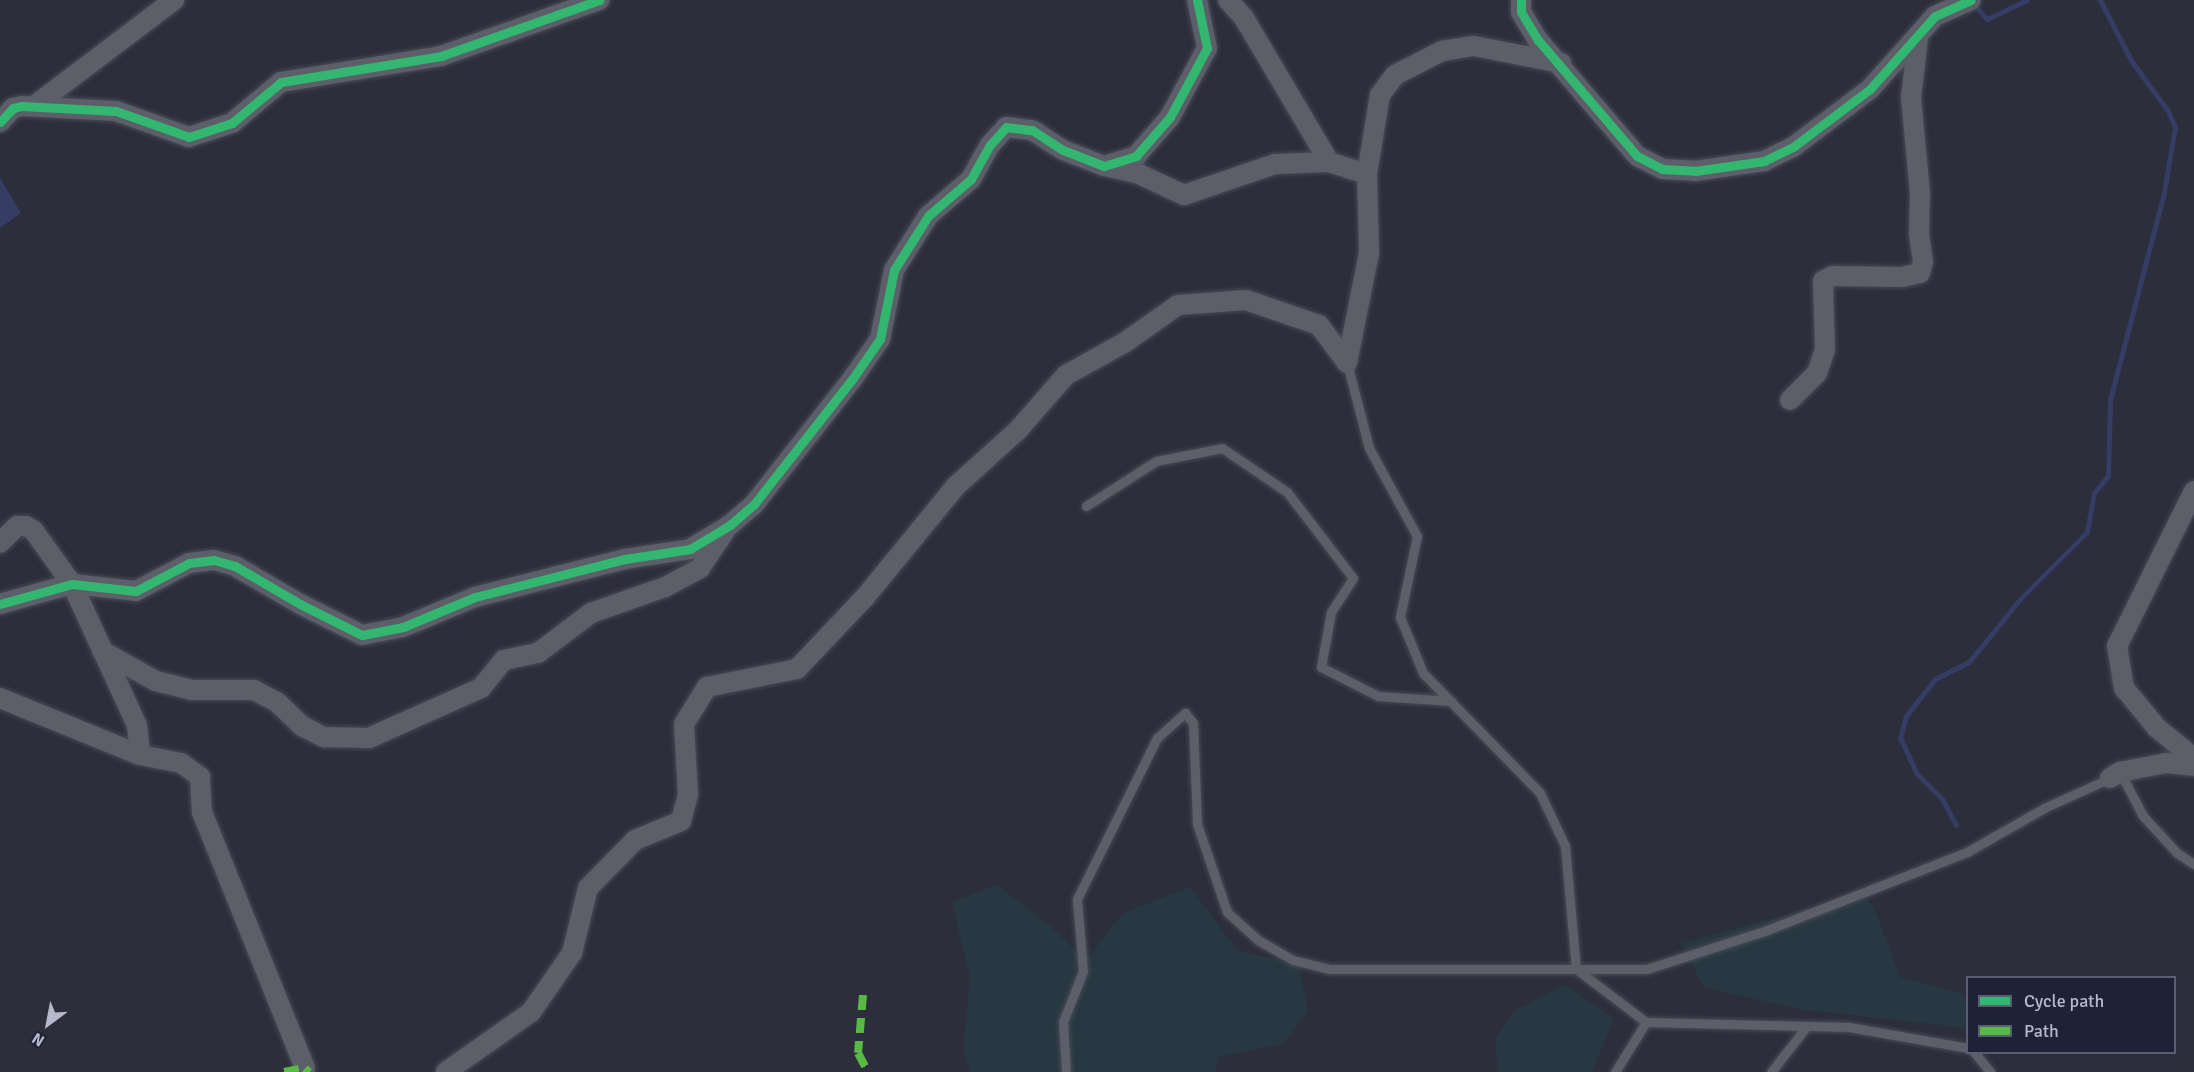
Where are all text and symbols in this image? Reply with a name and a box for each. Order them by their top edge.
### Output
legend [1966,976,2176,1054]
text: Cycle path [2024,990,2104,1012]
north arrow [18,994,78,1054]
text: Path [2024,1020,2059,1042]
text: N [28,1028,48,1051]

